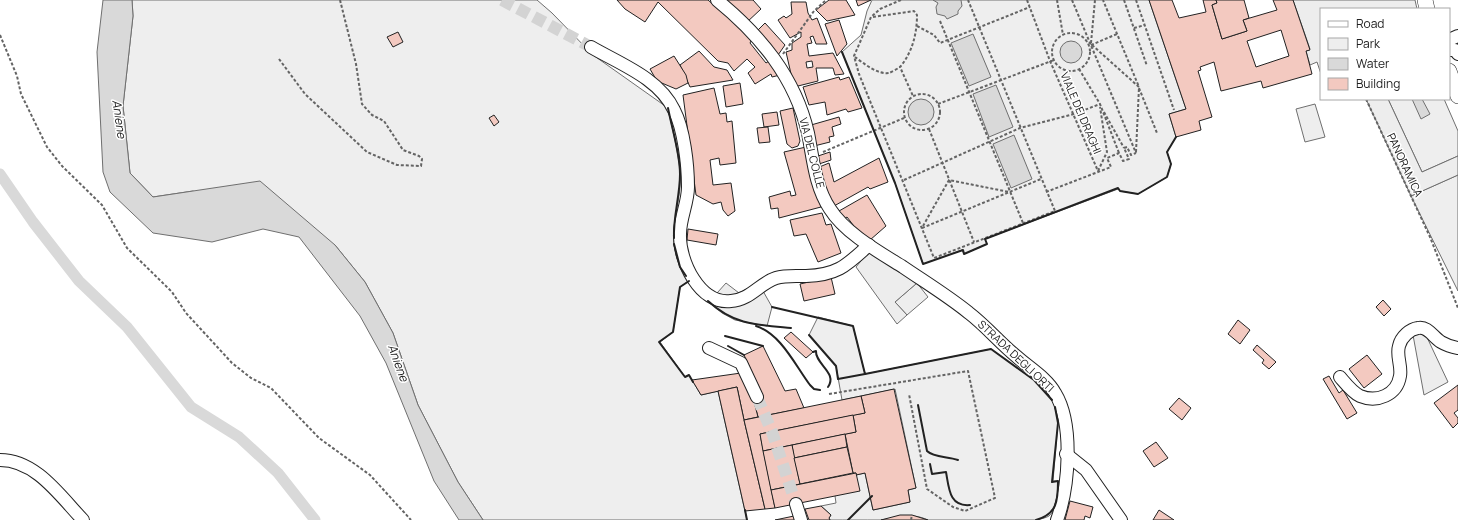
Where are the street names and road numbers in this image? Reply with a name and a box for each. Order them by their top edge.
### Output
street label: VIALE DEI DRAGHI [1057,70,1105,156]
street label: VIA DEL COLLE [796,116,829,190]
street label: PANORAMICA [1384,130,1427,199]
street label: STRADA DEGLI ORTI [975,316,1058,395]

